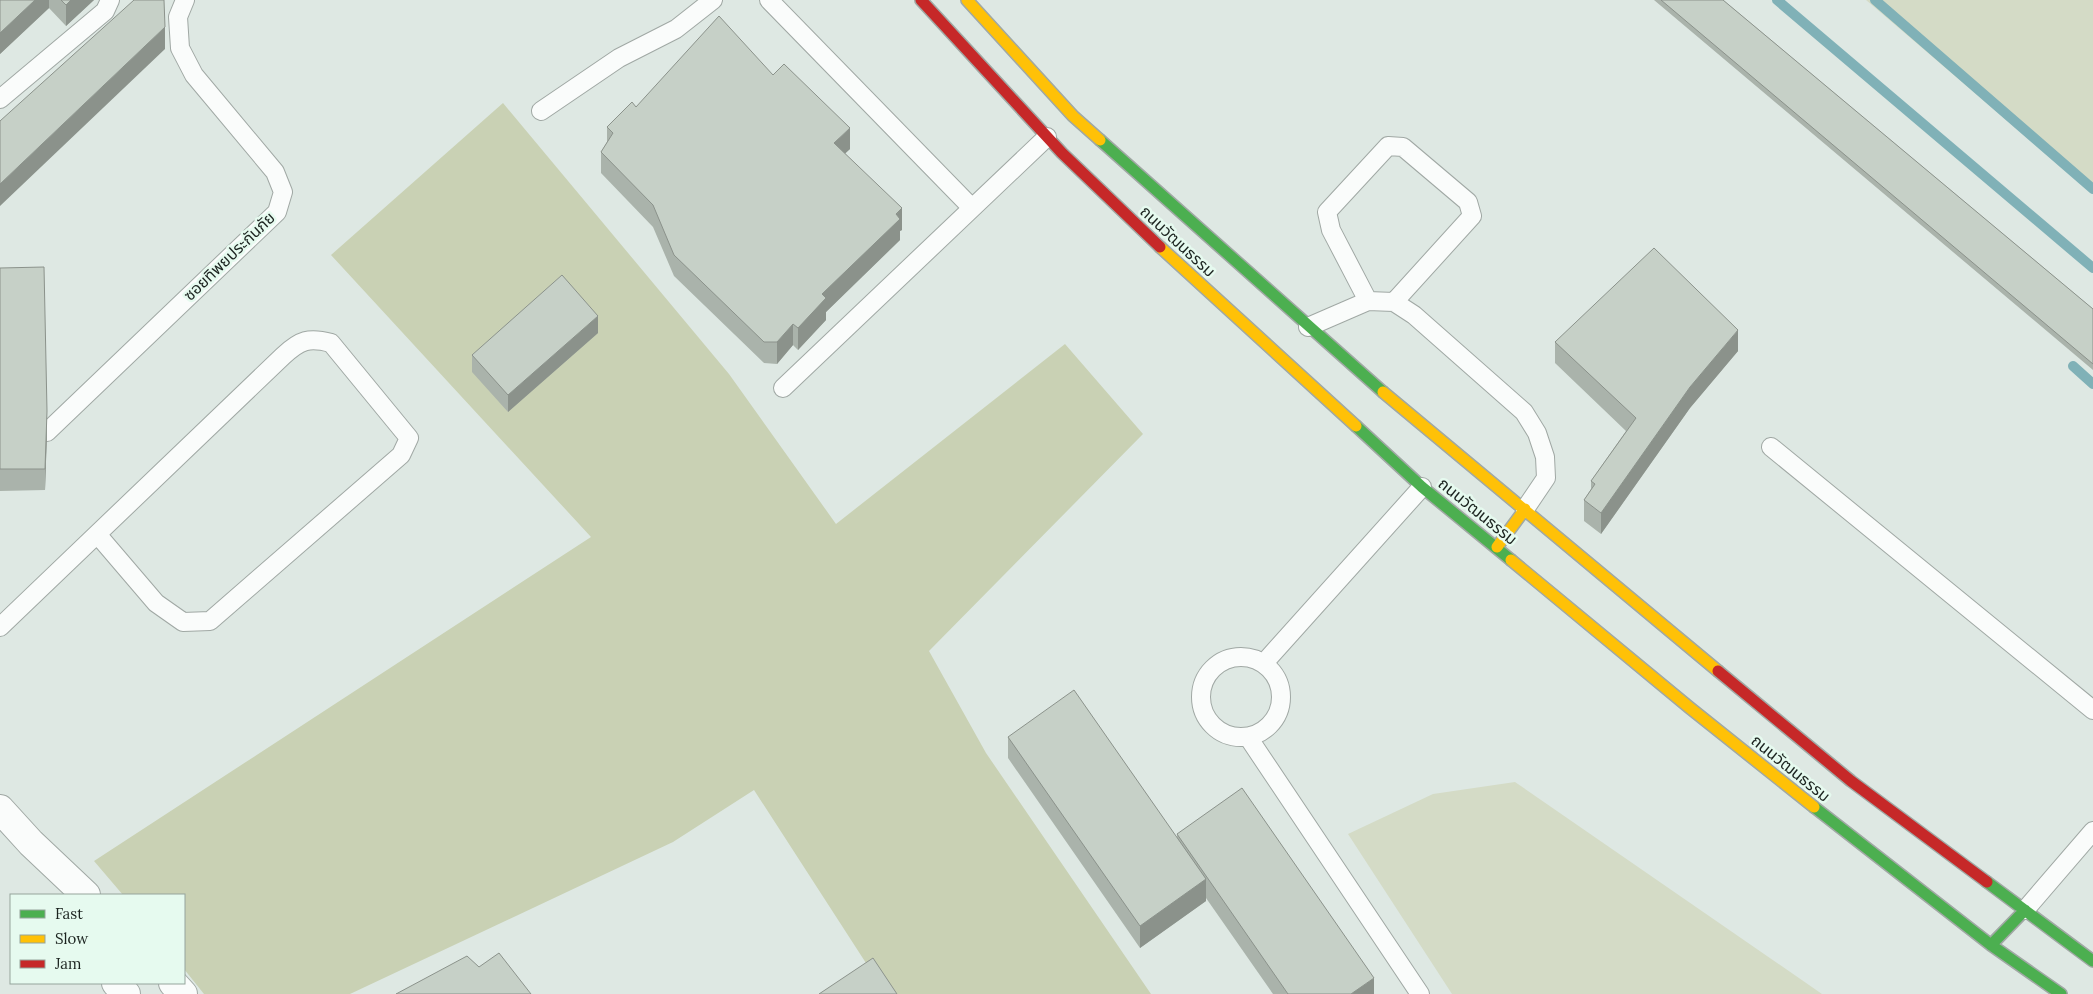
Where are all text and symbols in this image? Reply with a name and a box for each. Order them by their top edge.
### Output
street label: ถนนวัฒนธรรม [1136,201,1220,281]
street label: ซอยทิพยประกันภัย [179,207,279,305]
street label: ถนนวัฒนธรรม [1435,473,1521,549]
street label: ถนนวัฒนธรรม [1748,730,1834,806]
legend [10,894,185,984]
text: Fast [55,904,83,923]
text: Slow [55,929,88,948]
text: Jam [54,954,82,973]

